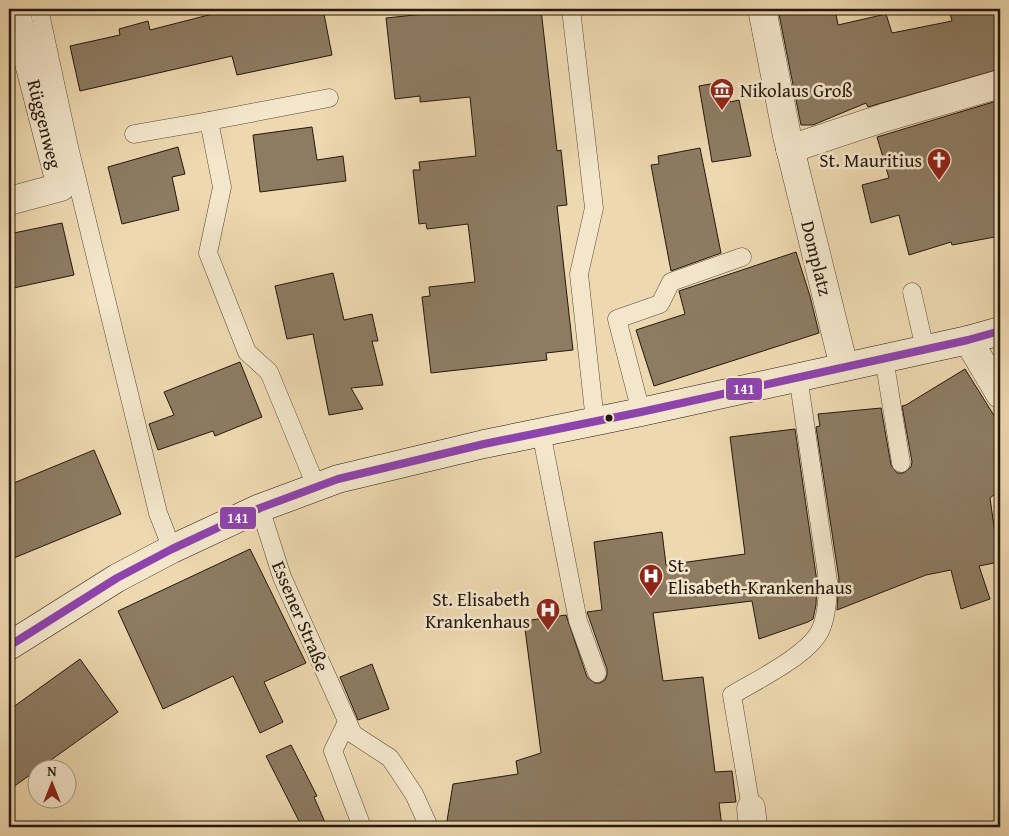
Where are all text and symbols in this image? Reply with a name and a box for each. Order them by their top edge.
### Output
street label: Rüggenweg [20,76,70,172]
place label: Nikolaus Groß [740,76,853,104]
museum icon: Nikolaus Groß [709,77,735,111]
place label: St. Mauritius [819,146,922,174]
church icon: St. Mauritius [926,147,952,181]
street label: Domplatz [794,218,840,298]
line badge: 141 [725,377,763,401]
text: 141 [733,379,755,399]
unlabelled marker [604,413,614,423]
line badge: 141 [219,506,257,530]
text: 141 [227,508,249,528]
place label: St. Elisabeth-Krankenhaus [668,551,852,601]
street label: Essener Straße [265,556,337,676]
hospital icon: St. Elisabeth-Krankenhaus [638,563,664,597]
place label: St. Elisabeth Krankenhaus [425,585,530,635]
hospital icon: St. Elisabeth Krankenhaus [535,597,561,631]
north arrow [28,758,78,808]
text: N [47,761,57,781]

